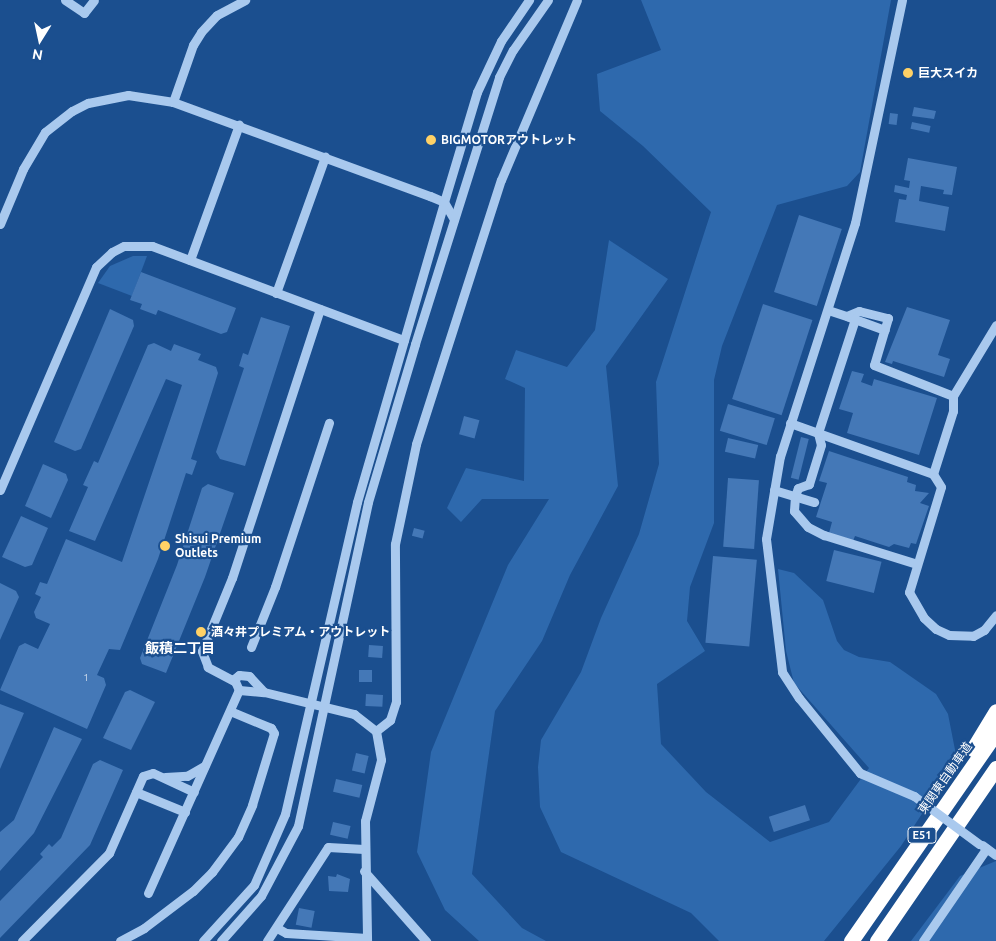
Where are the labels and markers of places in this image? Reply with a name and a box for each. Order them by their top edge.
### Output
place label: 巨大スイカ [918,66,978,80]
marker: 巨大スイカ [902,67,914,79]
place label: BIGMOTORアウトレット [441,133,577,147]
marker: BIGMOTORアウトレット [425,134,437,146]
place label: Shisui Premium Outlets [175,532,261,560]
marker: Shisui Premium Outlets [159,540,171,552]
place label: 酒々井プレミアム・アウトレット [211,625,391,639]
marker: 酒々井プレミアム・アウトレット [195,626,207,638]

